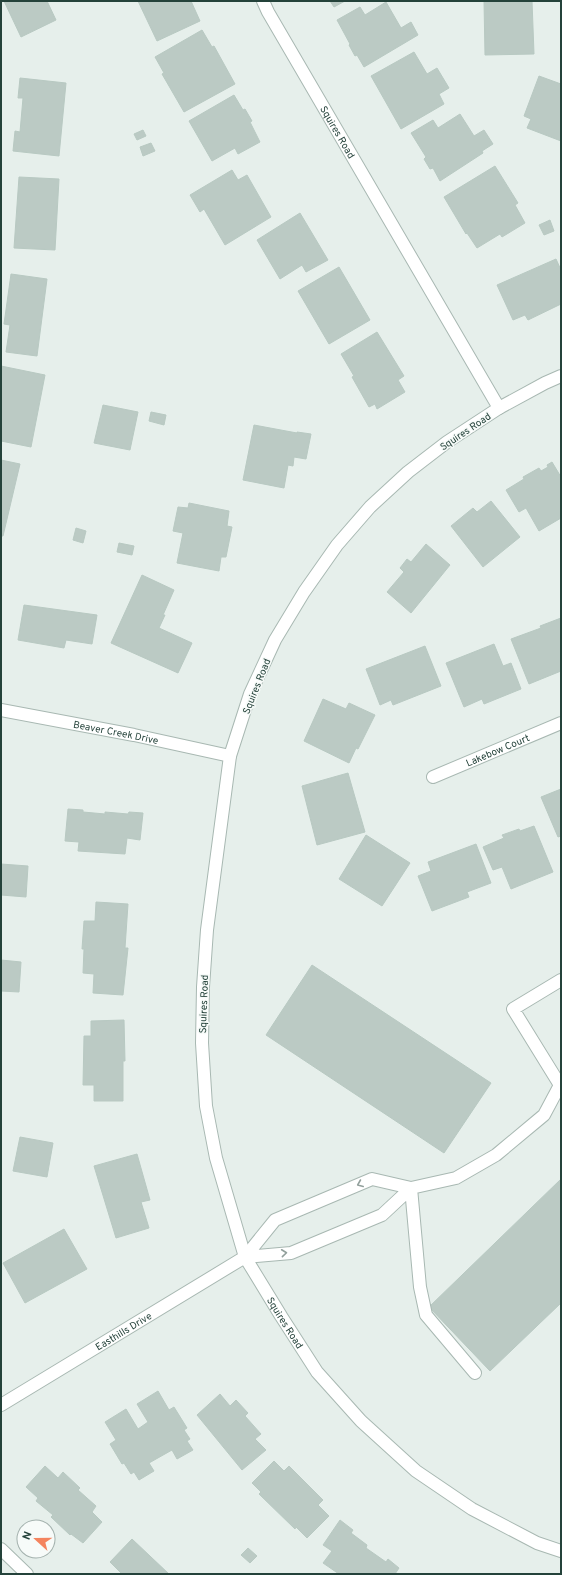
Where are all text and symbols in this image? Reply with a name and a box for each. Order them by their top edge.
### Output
street label: Squires Road [316,104,357,161]
street label: Squires Road [438,410,494,454]
street label: Squires Road [240,657,274,716]
street label: Beaver Creek Drive [72,719,159,748]
street label: Lakebow Court [464,732,532,770]
street label: Squires Road [197,974,212,1034]
one-way arrow [357,1179,365,1187]
one-way arrow [281,1249,287,1258]
street label: Squires Road [263,1295,305,1352]
street label: Easthills Drive [93,1310,155,1354]
north arrow [16,1519,56,1559]
text: N [20,1530,36,1542]

